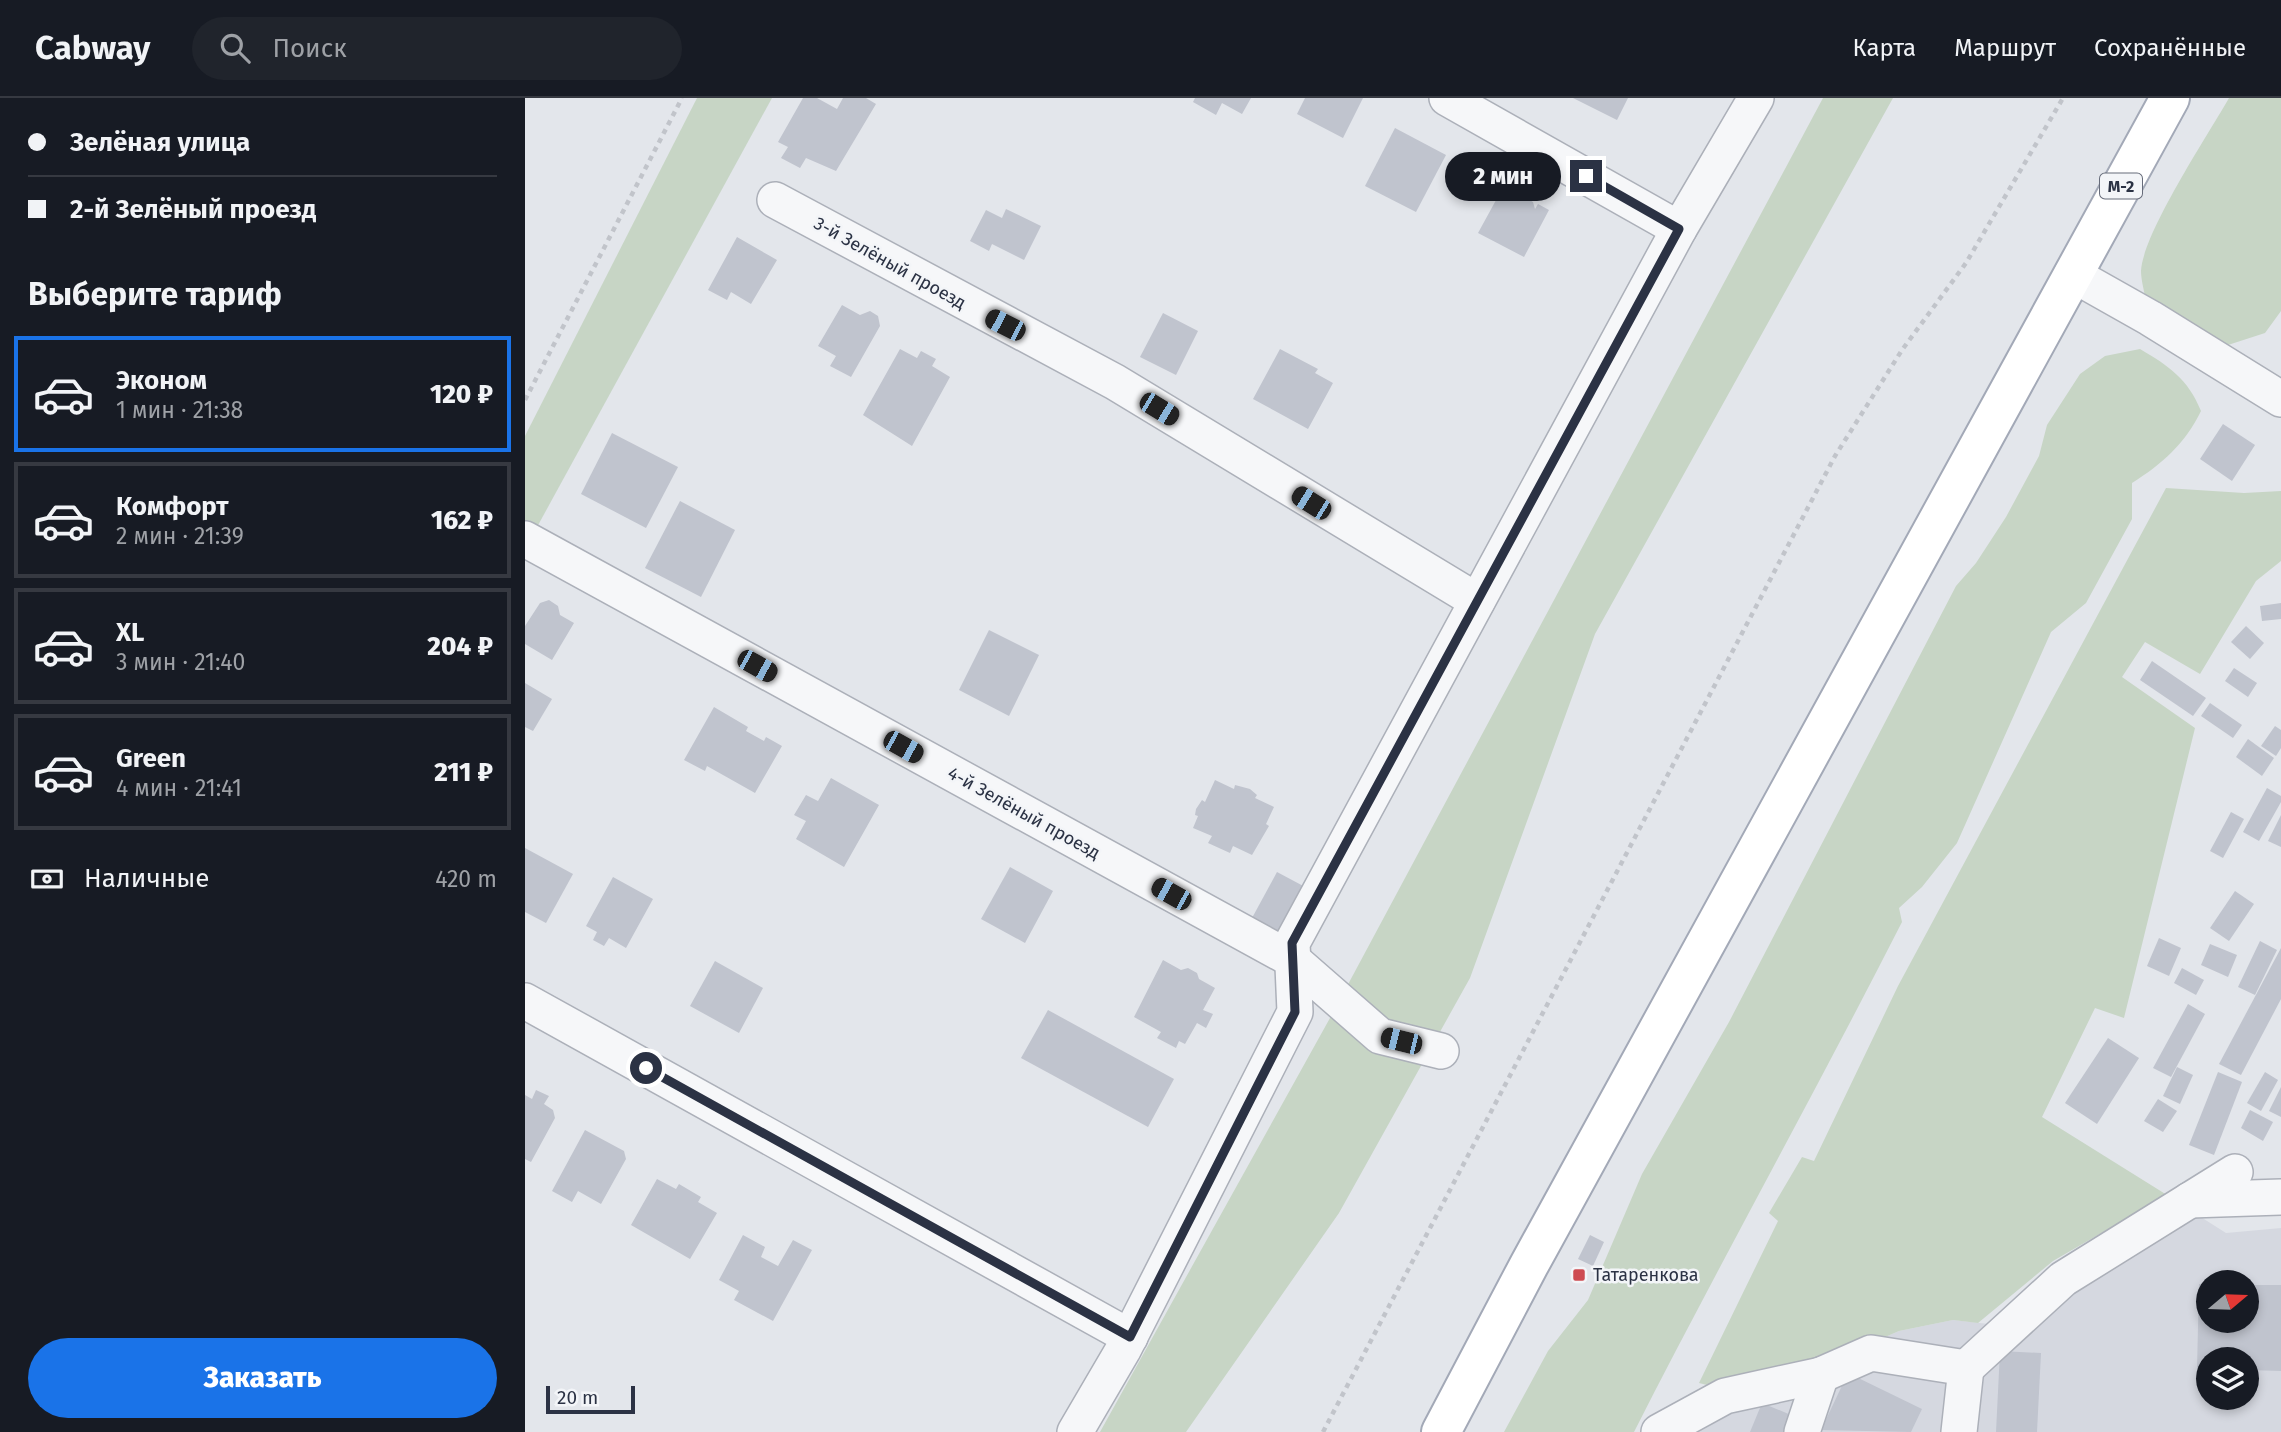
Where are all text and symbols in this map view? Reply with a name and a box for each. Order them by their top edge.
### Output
search box [192,17,682,80]
text: Cabway [35,28,150,68]
icon: search [216,29,254,67]
text: Поиск [272,33,347,64]
text: Карта [1853,34,1916,62]
text: Маршрут [1954,34,2056,62]
text: Сохранённые [2094,34,2246,62]
text: Зелёная улица [70,127,250,158]
callout: 2 мин [1446,152,1561,200]
route end [1570,160,1602,192]
text: 2 мин [1473,162,1533,190]
road number: М-2 [2100,174,2142,198]
text: 2-й Зелёный проезд [70,194,316,225]
street label: 3-й Зелёный проезд [810,212,970,314]
text: Выберите тариф [28,275,282,313]
car [982,306,1029,344]
icon: car [32,363,95,426]
text: Эконом [116,365,207,396]
text: 120 ₽ [430,379,493,410]
car [1136,389,1183,429]
text: 1 мин · 21:38 [116,396,243,424]
car [1288,483,1335,523]
icon: car [32,489,95,552]
text: Комфорт [116,491,229,522]
text: 162 ₽ [431,505,493,536]
text: 2 мин · 21:39 [116,522,244,550]
icon: car [32,615,95,678]
text: XL [116,617,144,648]
text: 204 ₽ [427,631,493,662]
car [734,647,781,685]
text: 3 мин · 21:40 [116,648,245,676]
car [880,728,927,766]
icon: car [32,741,95,804]
text: Green [116,743,186,774]
text: 211 ₽ [434,757,493,788]
street label: 4-й Зелёный проезд [944,762,1104,864]
text: 4 мин · 21:41 [116,774,242,802]
icon: cash [28,860,66,898]
text: Наличные [84,863,209,894]
text: 420 m [435,865,497,893]
car [1148,875,1195,913]
car [1379,1026,1424,1056]
route start [630,1052,662,1084]
place label: Татаренкова [1593,1264,1699,1286]
marker: Татаренкова [1571,1267,1587,1283]
north arrow [2196,1270,2259,1334]
map controls [2196,1270,2259,1410]
button: Заказать [28,1338,497,1418]
button: layers [2196,1347,2259,1410]
scale bar [546,1383,635,1415]
text: 20 m [557,1386,598,1409]

